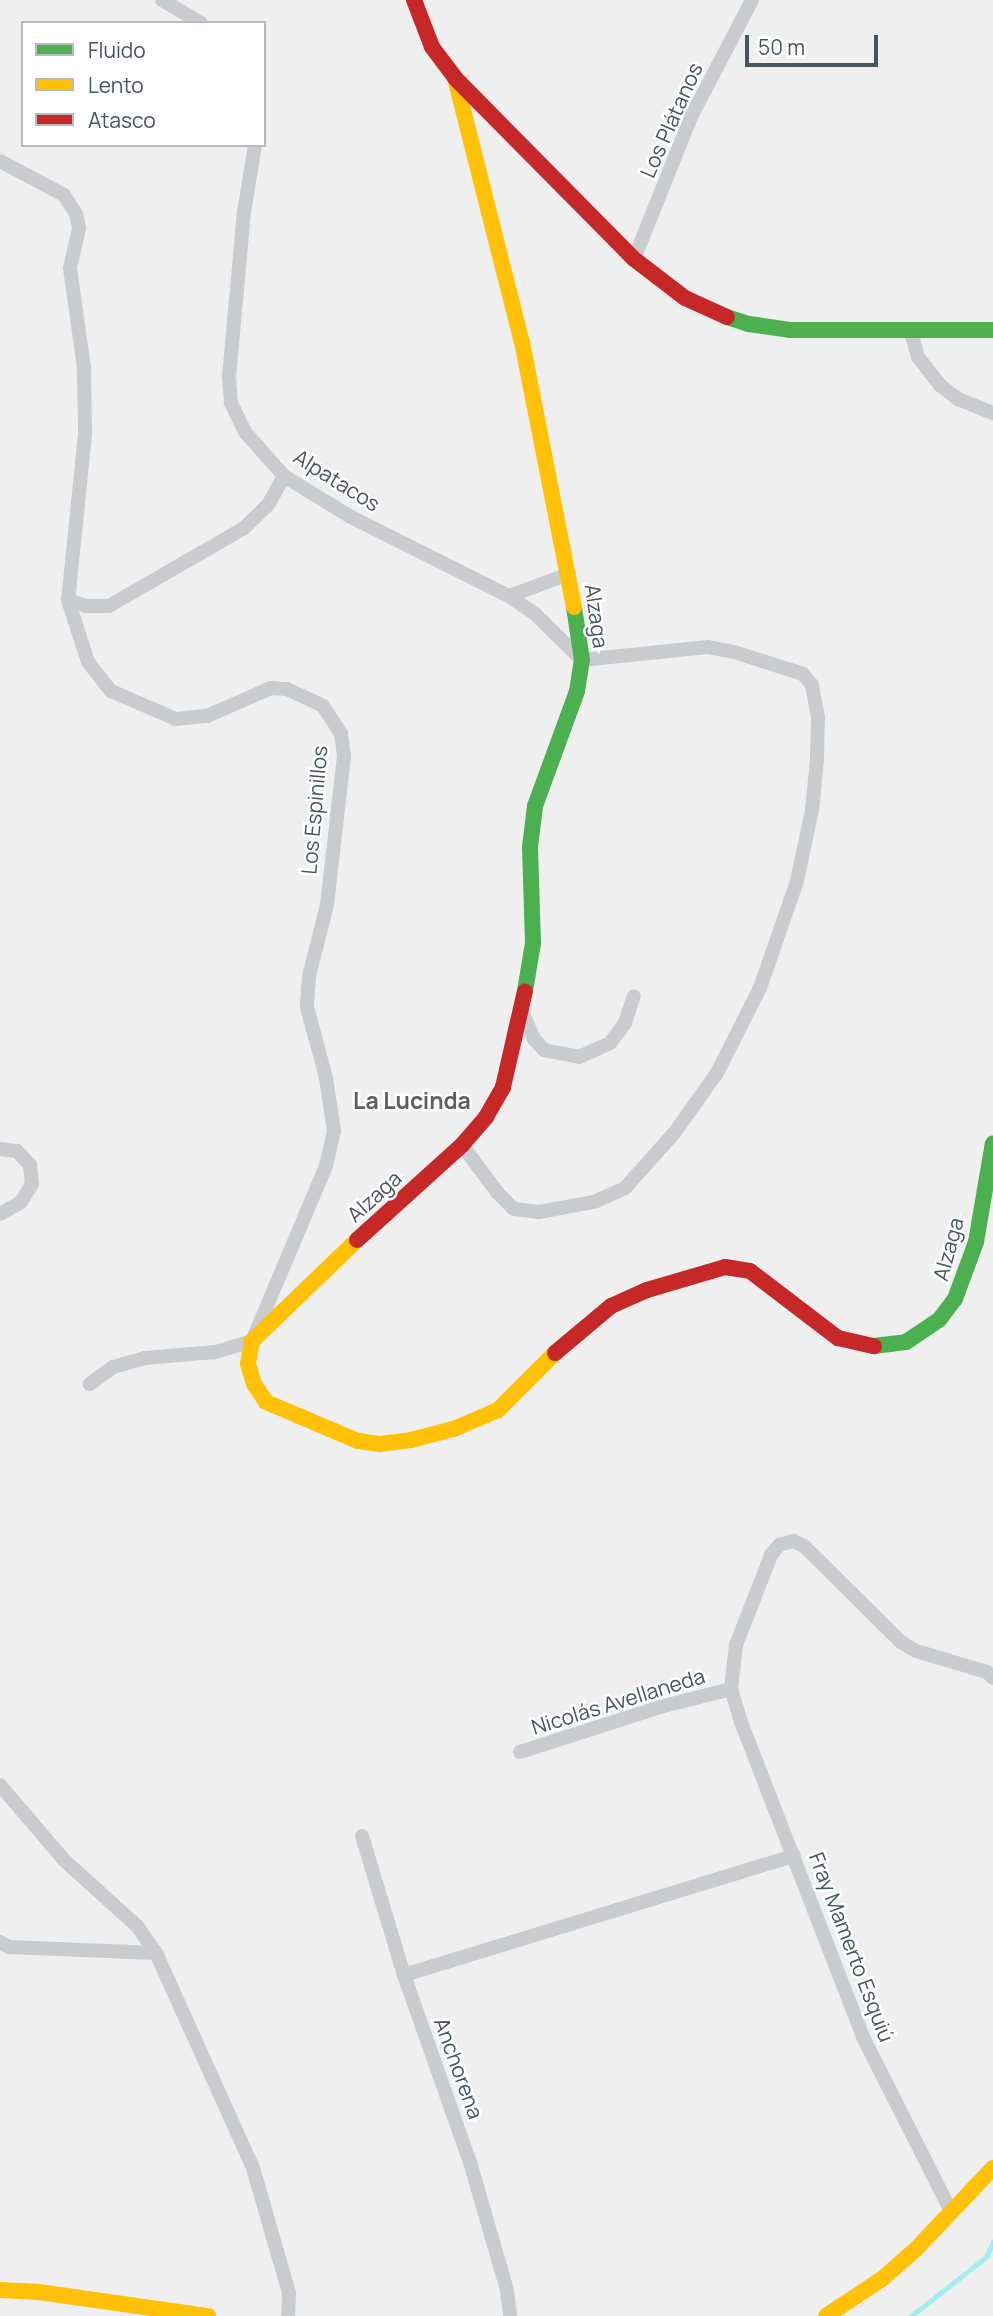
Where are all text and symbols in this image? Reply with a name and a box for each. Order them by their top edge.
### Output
legend [21,21,266,147]
scale bar [748,21,881,65]
text: 50 m [758,33,805,61]
text: Fluido [88,36,146,64]
street label: Los Plátanos [634,59,708,181]
text: Lento [88,71,144,99]
text: Atasco [88,106,156,134]
street label: Alpatacos [289,444,385,516]
street label: Alzaga [580,582,614,650]
street label: Los Espinillos [296,745,332,875]
district label: La Lucinda [353,1086,471,1114]
street label: Alzaga [342,1165,406,1227]
street label: Alzaga [927,1215,969,1283]
street label: Nicolás Avellaneda [528,1663,708,1739]
street label: Fray Mamerto Esquiú [804,1849,900,2045]
street label: Anchorena [429,2014,489,2122]

